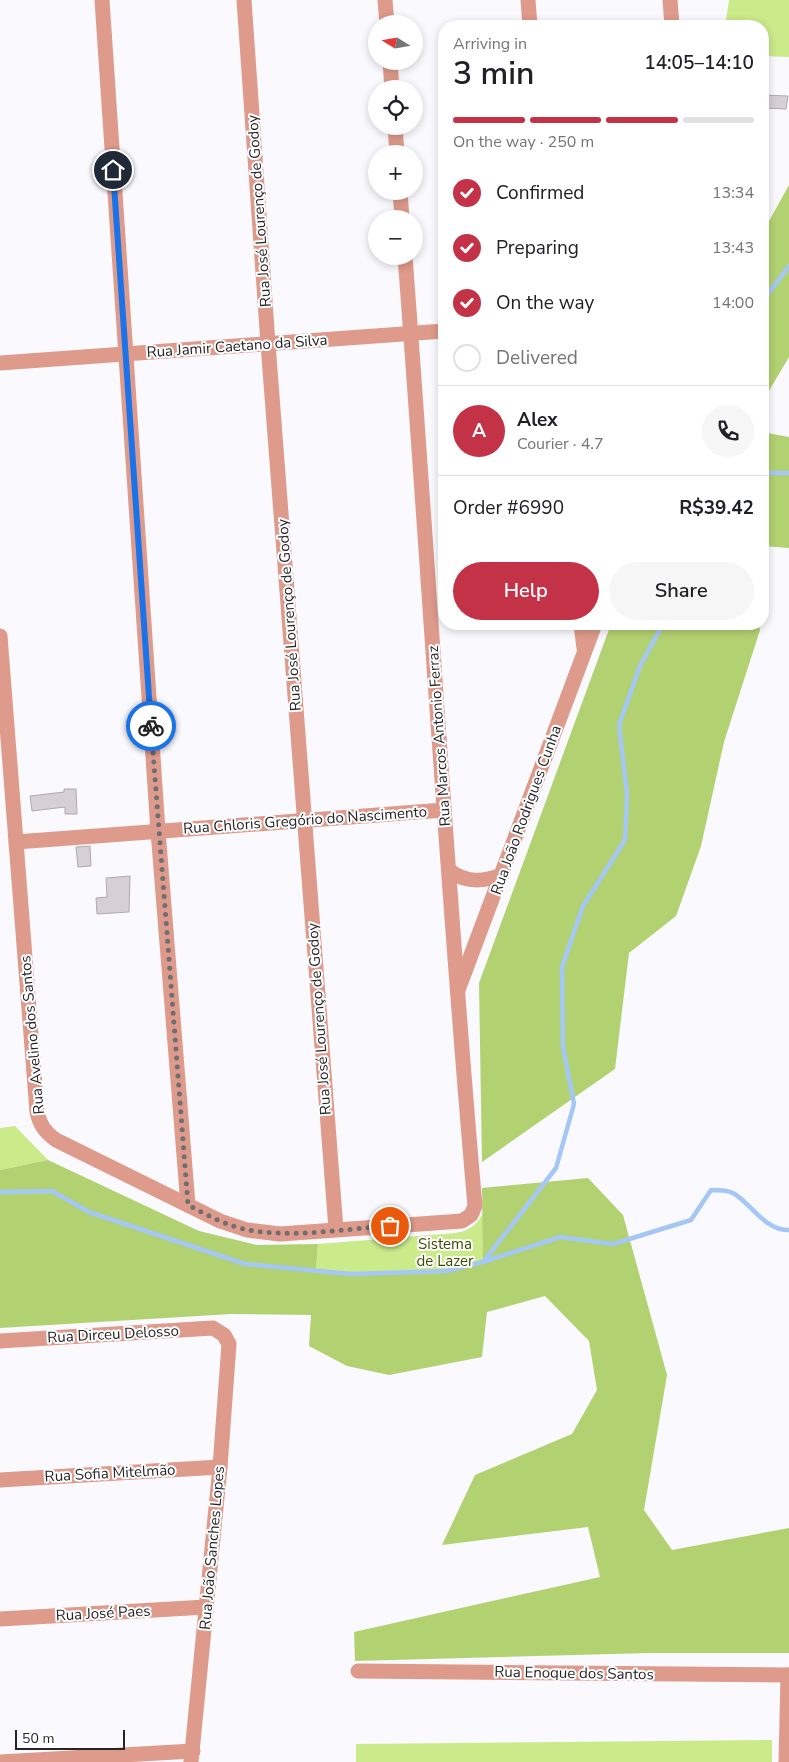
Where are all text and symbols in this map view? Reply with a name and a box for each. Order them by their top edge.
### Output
north arrow [368,15,422,70]
map controls [368,15,423,265]
text: Arriving in [453,33,527,55]
text: 14:05–14:10 [644,50,754,76]
text: 3 min [453,52,535,95]
button: locate [368,80,423,135]
street label: Rua José Lourenço de Godoy [242,114,276,308]
text: On the way · 250 m [453,131,594,153]
button: + [368,145,423,200]
pin [92,149,134,191]
icon: home [99,156,127,184]
icon: check [453,179,481,207]
text: Confirmed [496,180,584,206]
text: 13:34 [712,182,754,204]
button: − [368,210,423,265]
icon: check [453,234,481,262]
text: Preparing [496,235,579,261]
text: 13:43 [712,237,754,259]
icon: check [453,289,481,317]
text: On the way [496,290,594,316]
text: 14:00 [712,292,754,314]
street label: Rua Jamir Caetano da Silva [146,330,328,362]
text: Delivered [496,345,578,371]
button: phone [702,405,754,457]
text: Alex [517,407,558,433]
text: A [472,418,486,444]
text: Courier · 4.7 [517,433,603,455]
text: Order #6990 [453,495,564,521]
text: R$39.42 [679,495,754,521]
street label: Rua José Lourenço de Godoy [272,518,306,712]
button: Help [453,562,599,620]
button: Share [609,562,754,620]
street label: Rua Marcos Antonio Ferraz [423,645,455,827]
courier [126,701,176,751]
icon: bike [137,712,165,740]
street label: Rua João Rodrigues Cunha [486,722,566,898]
street label: Rua Chloris Gregório do Nascimento [182,802,428,838]
street label: Rua José Lourenço de Godoy [302,922,336,1116]
street label: Rua Avelino dos Santos [15,955,49,1115]
pin [369,1205,411,1247]
icon: bag [376,1212,404,1240]
park label: Sistema de Lazer [417,1234,474,1271]
street label: Rua Dirceu Delosso [47,1321,179,1347]
street label: Rua Sofia Mitelmão [44,1460,176,1486]
street label: Rua João Sanches Lopes [195,1465,229,1631]
street label: Rua José Paes [55,1601,151,1625]
street label: Rua Enoque dos Santos [494,1662,654,1684]
scale bar [15,1727,125,1750]
text: 50 m [22,1729,54,1748]

